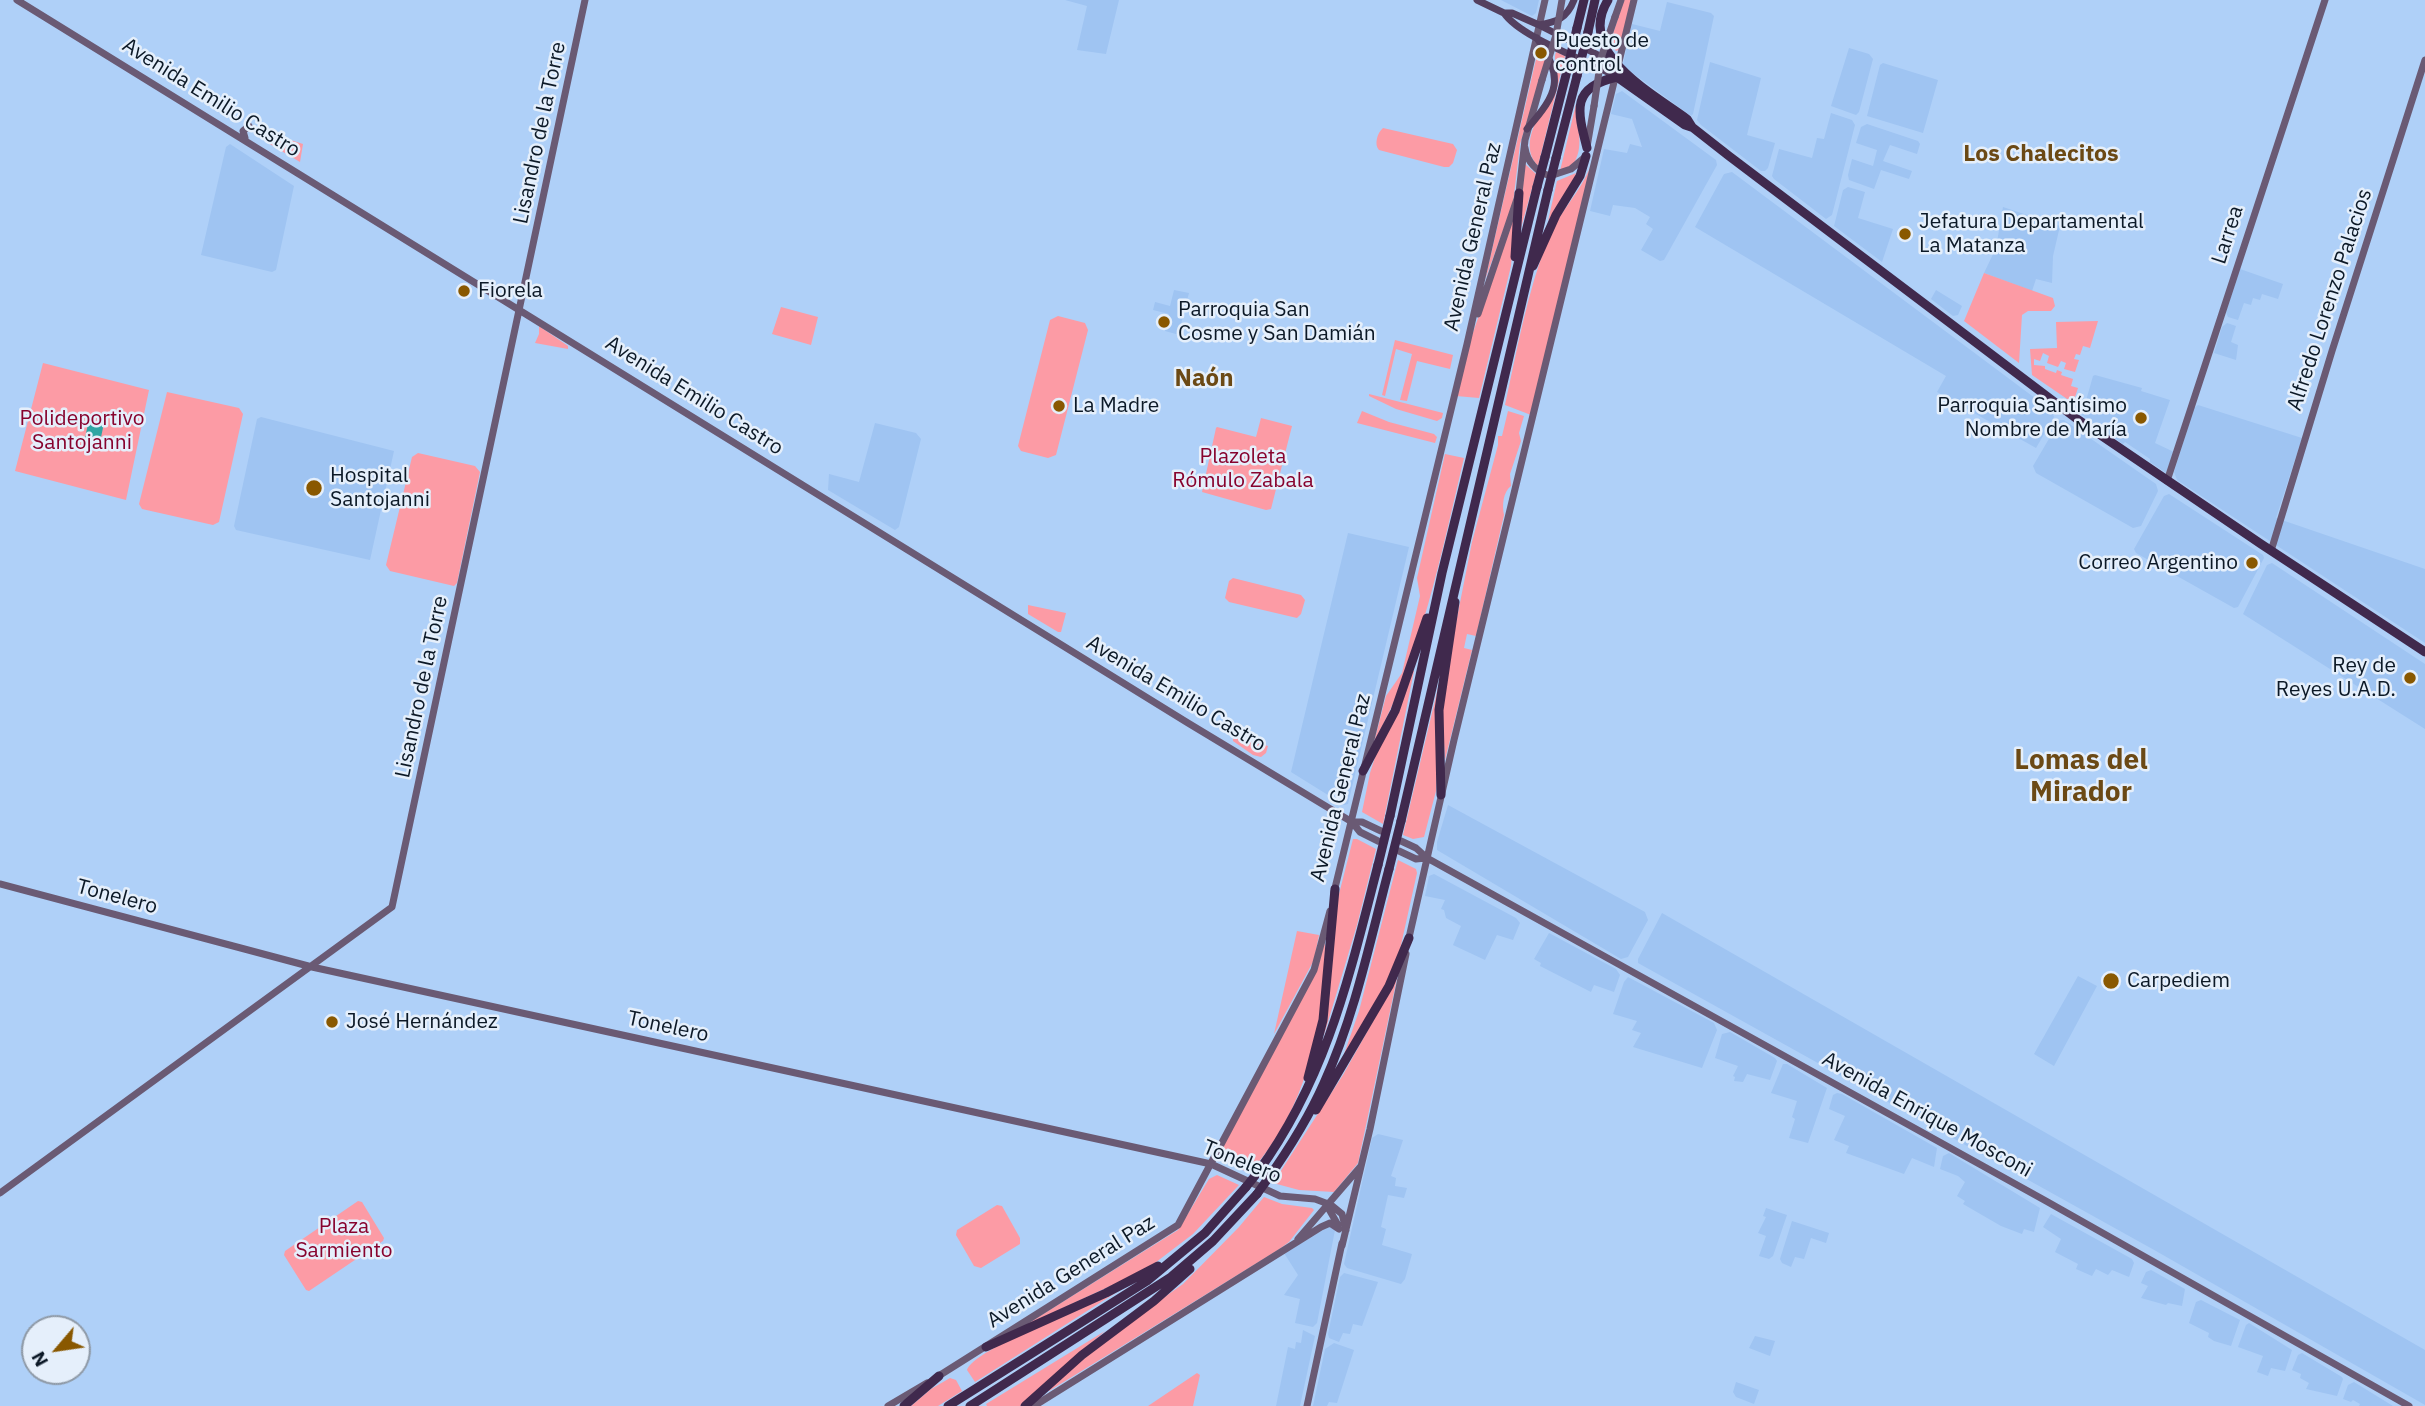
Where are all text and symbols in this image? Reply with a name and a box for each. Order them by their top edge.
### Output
place label: Puesto de control [1555,28,1649,78]
street label: Avenida Emilio Castro [117,33,305,163]
street label: Lisandro de la Torre [508,40,572,226]
marker: Puesto de control [1533,45,1549,61]
street label: Avenida General Paz [1439,140,1507,334]
district label: Los Chalecitos [1963,140,2119,168]
street label: Alfredo Lorenzo Palacios [2282,186,2378,414]
street label: Larrea [2207,203,2249,267]
place label: Jefatura Departamental La Matanza [1919,209,2144,259]
marker: Jefatura Departamental La Matanza [1897,226,1913,242]
place label: Fiorela [478,278,543,304]
marker: Fiorela [456,283,472,299]
place label: Parroquia San Cosme y San Damián [1178,297,1376,347]
marker: Parroquia San Cosme y San Damián [1156,314,1172,330]
street label: Avenida Emilio Castro [600,331,788,461]
district label: Naón [1175,365,1233,393]
place label: La Madre [1073,393,1159,419]
place label: Parroquia Santísimo Nombre de María [1937,393,2127,443]
marker: La Madre [1051,398,1067,414]
park label: Polideportivo Santojanni [19,406,145,456]
marker: Parroquia Santísimo Nombre de María [2133,410,2149,426]
park label: Plazoleta Rómulo Zabala [1172,444,1314,494]
place label: Hospital Santojanni [330,463,430,513]
marker: Hospital Santojanni [304,478,324,498]
place label: Correo Argentino [2078,550,2238,576]
marker: Correo Argentino [2244,555,2260,571]
street label: Lisandro de la Torre [390,594,454,780]
street label: Avenida Emilio Castro [1082,630,1270,758]
place label: Rey de Reyes U.A.D. [2276,653,2396,703]
marker: Rey de Reyes U.A.D. [2402,670,2418,686]
street label: Avenida General Paz [1305,691,1377,885]
district label: Lomas del Mirador [2014,744,2148,810]
street label: Tonelero [74,874,160,920]
place label: Carpediem [2127,968,2230,994]
marker: Carpediem [2101,971,2121,991]
street label: Tonelero [625,1006,711,1048]
place label: José Hernández [346,1009,498,1035]
marker: José Hernández [324,1014,340,1030]
street label: Avenida Enrique Mosconi [1818,1047,2036,1183]
street label: Tonelero [1199,1135,1285,1189]
street label: Avenida General Paz [983,1210,1159,1334]
park label: Plaza Sarmiento [295,1214,393,1264]
north arrow [21,1315,91,1385]
text: N [26,1347,53,1371]

